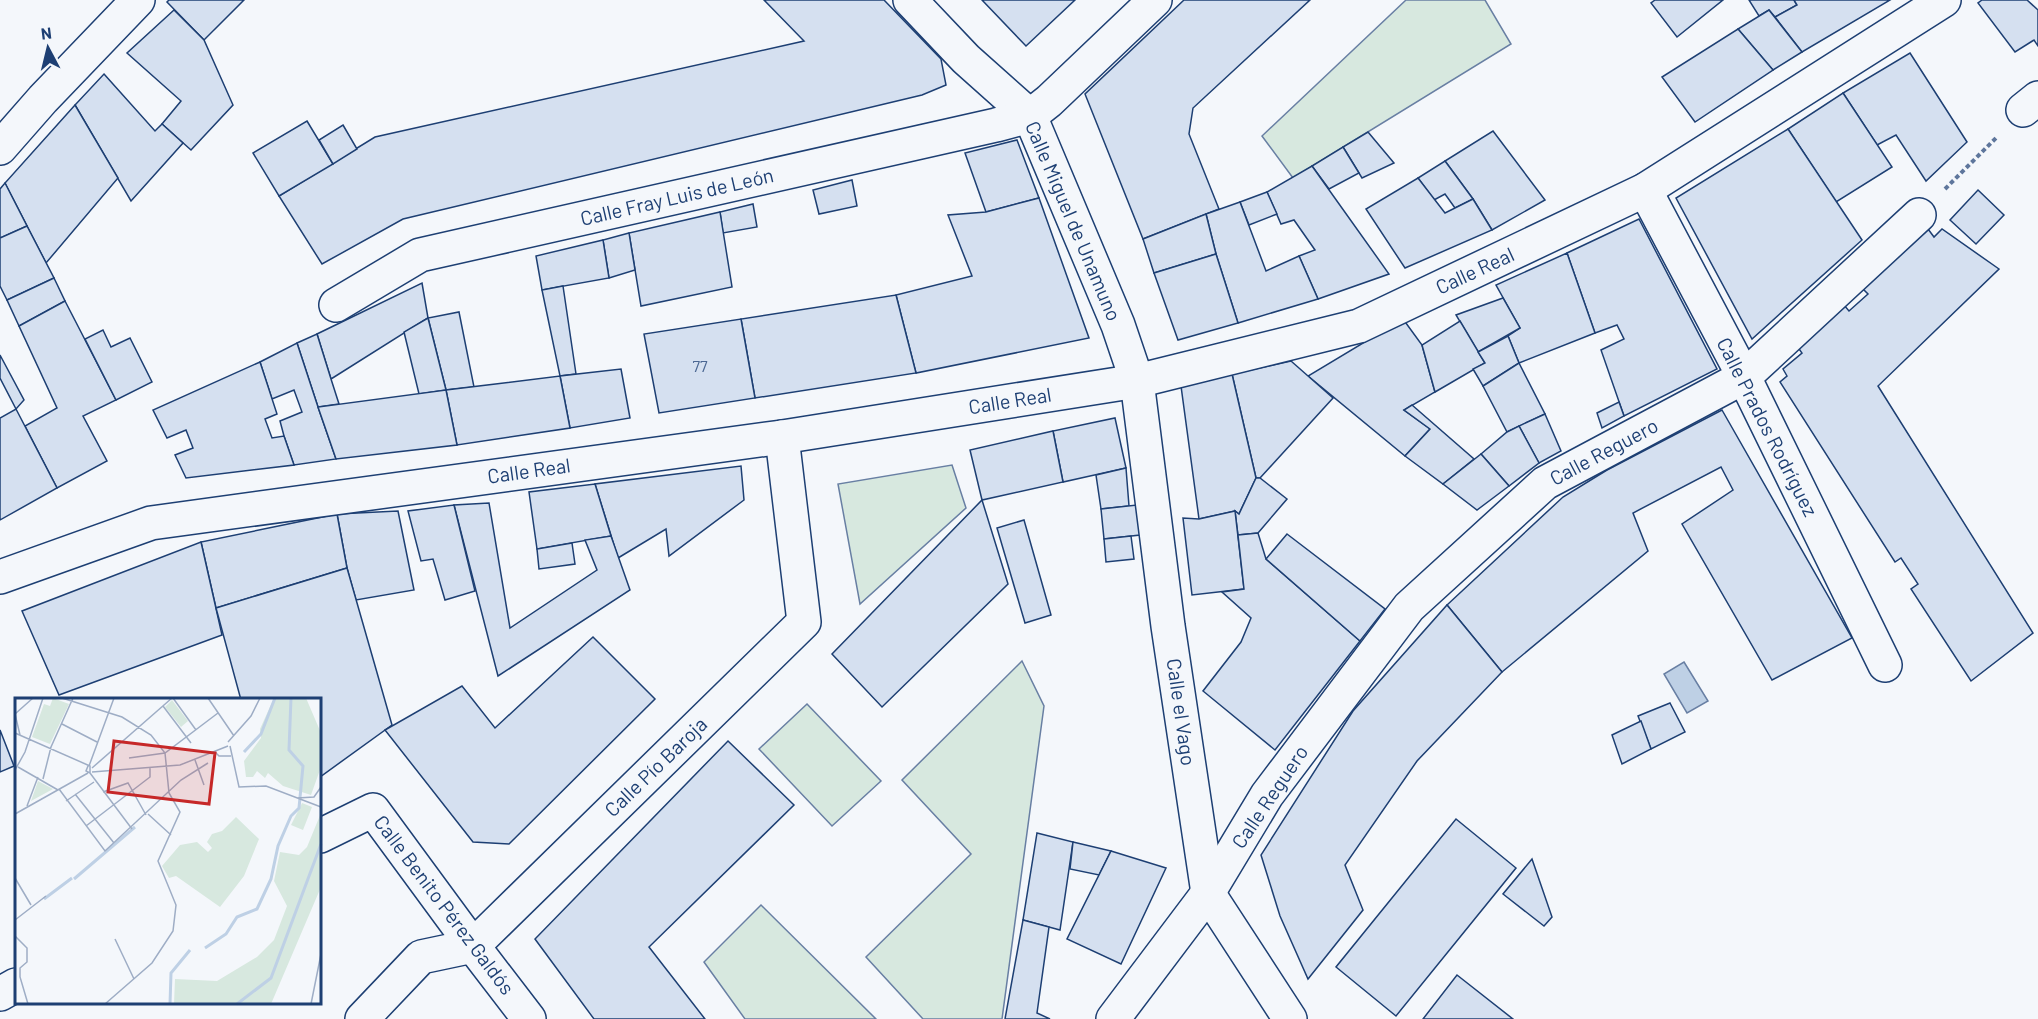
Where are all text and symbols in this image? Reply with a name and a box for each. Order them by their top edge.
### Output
north arrow [18,18,78,78]
text: N [40,23,53,43]
street label: Calle Miguel de Unamuno [1021,117,1127,324]
street label: Calle Fray Luis de León [578,162,776,230]
street label: Calle Real [1432,242,1518,299]
street label: Calle Prados Rodríguez [1712,333,1823,520]
house number: 77 [692,356,708,375]
street label: Calle Real [967,382,1053,418]
street label: Calle Reguero [1545,413,1662,490]
street label: Calle Real [486,452,572,488]
street label: Calle el Vago [1163,657,1201,767]
inset map [15,698,321,1004]
street label: Calle Pío Baroja [599,711,711,821]
street label: Calle Reguero [1226,740,1312,853]
street label: Calle Benito Pérez Galdós [370,810,520,999]

